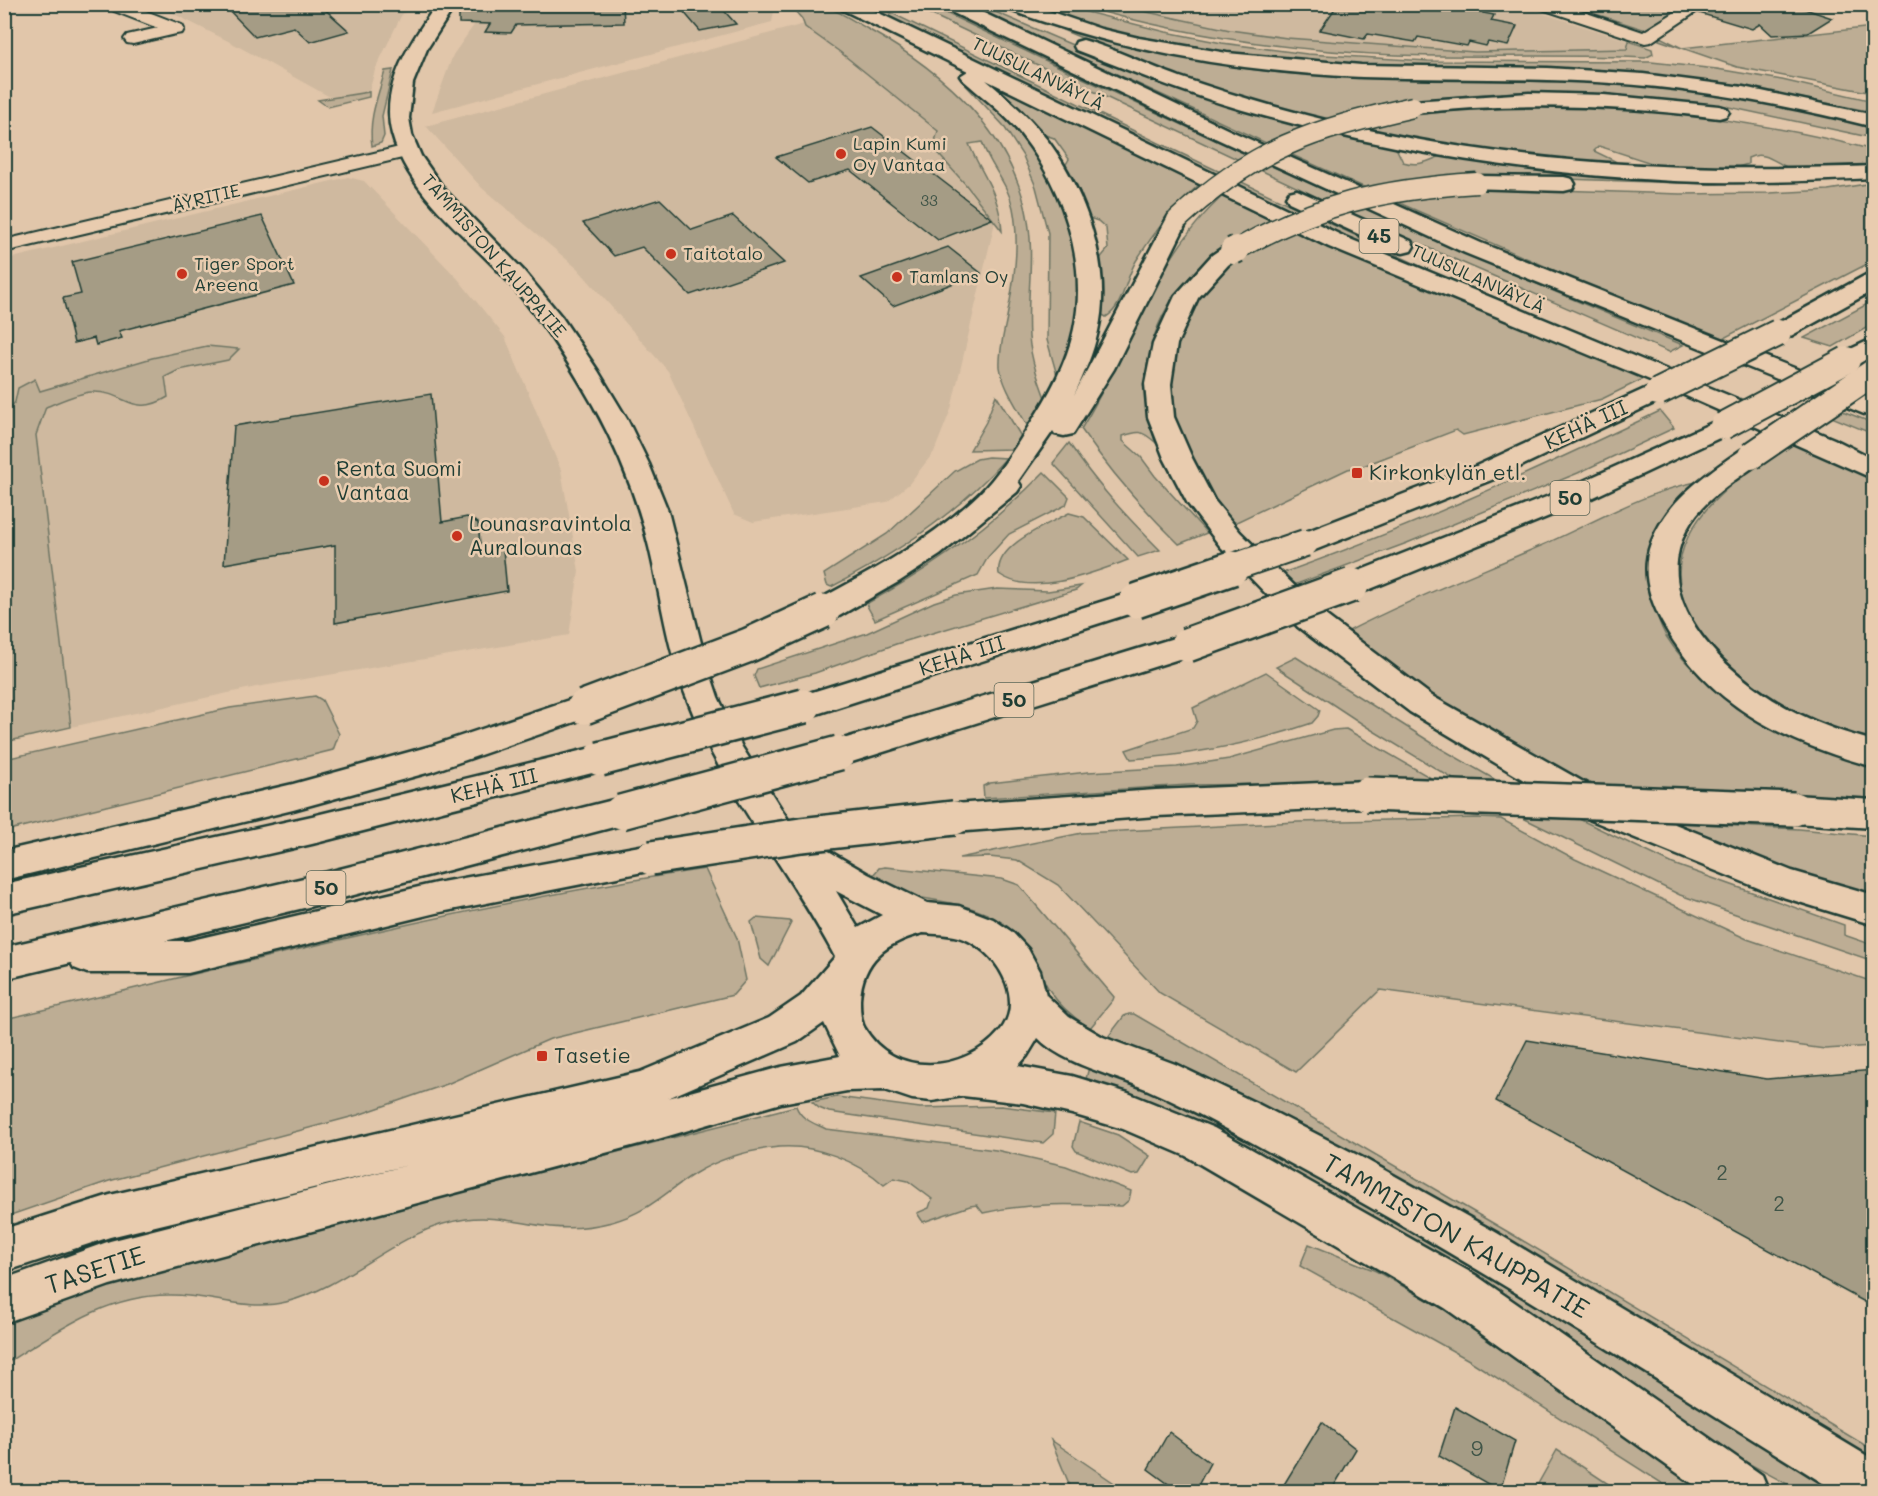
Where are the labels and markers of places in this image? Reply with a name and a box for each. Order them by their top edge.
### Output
place label: Lapin Kumi Oy Vantaa [853,131,947,176]
marker: Lapin Kumi Oy Vantaa [834,147,848,161]
place label: Taitotalo [683,241,763,265]
marker: Taitotalo [664,247,678,261]
place label: Tiger Sport Areena [194,251,295,296]
place label: Tamlans Oy [909,264,1008,288]
marker: Tiger Sport Areena [175,267,189,281]
marker: Tamlans Oy [890,270,904,284]
place label: Renta Suomi Vantaa [336,454,462,505]
place label: Kirkonkylän etl. [1369,458,1527,485]
marker: Kirkonkylän etl. [1350,466,1364,480]
marker: Renta Suomi Vantaa [317,474,331,488]
place label: Lounasravintola Auralounas [469,509,632,560]
marker: Lounasravintola Auralounas [450,529,464,543]
place label: Tasetie [554,1041,631,1068]
marker: Tasetie [535,1049,549,1063]

